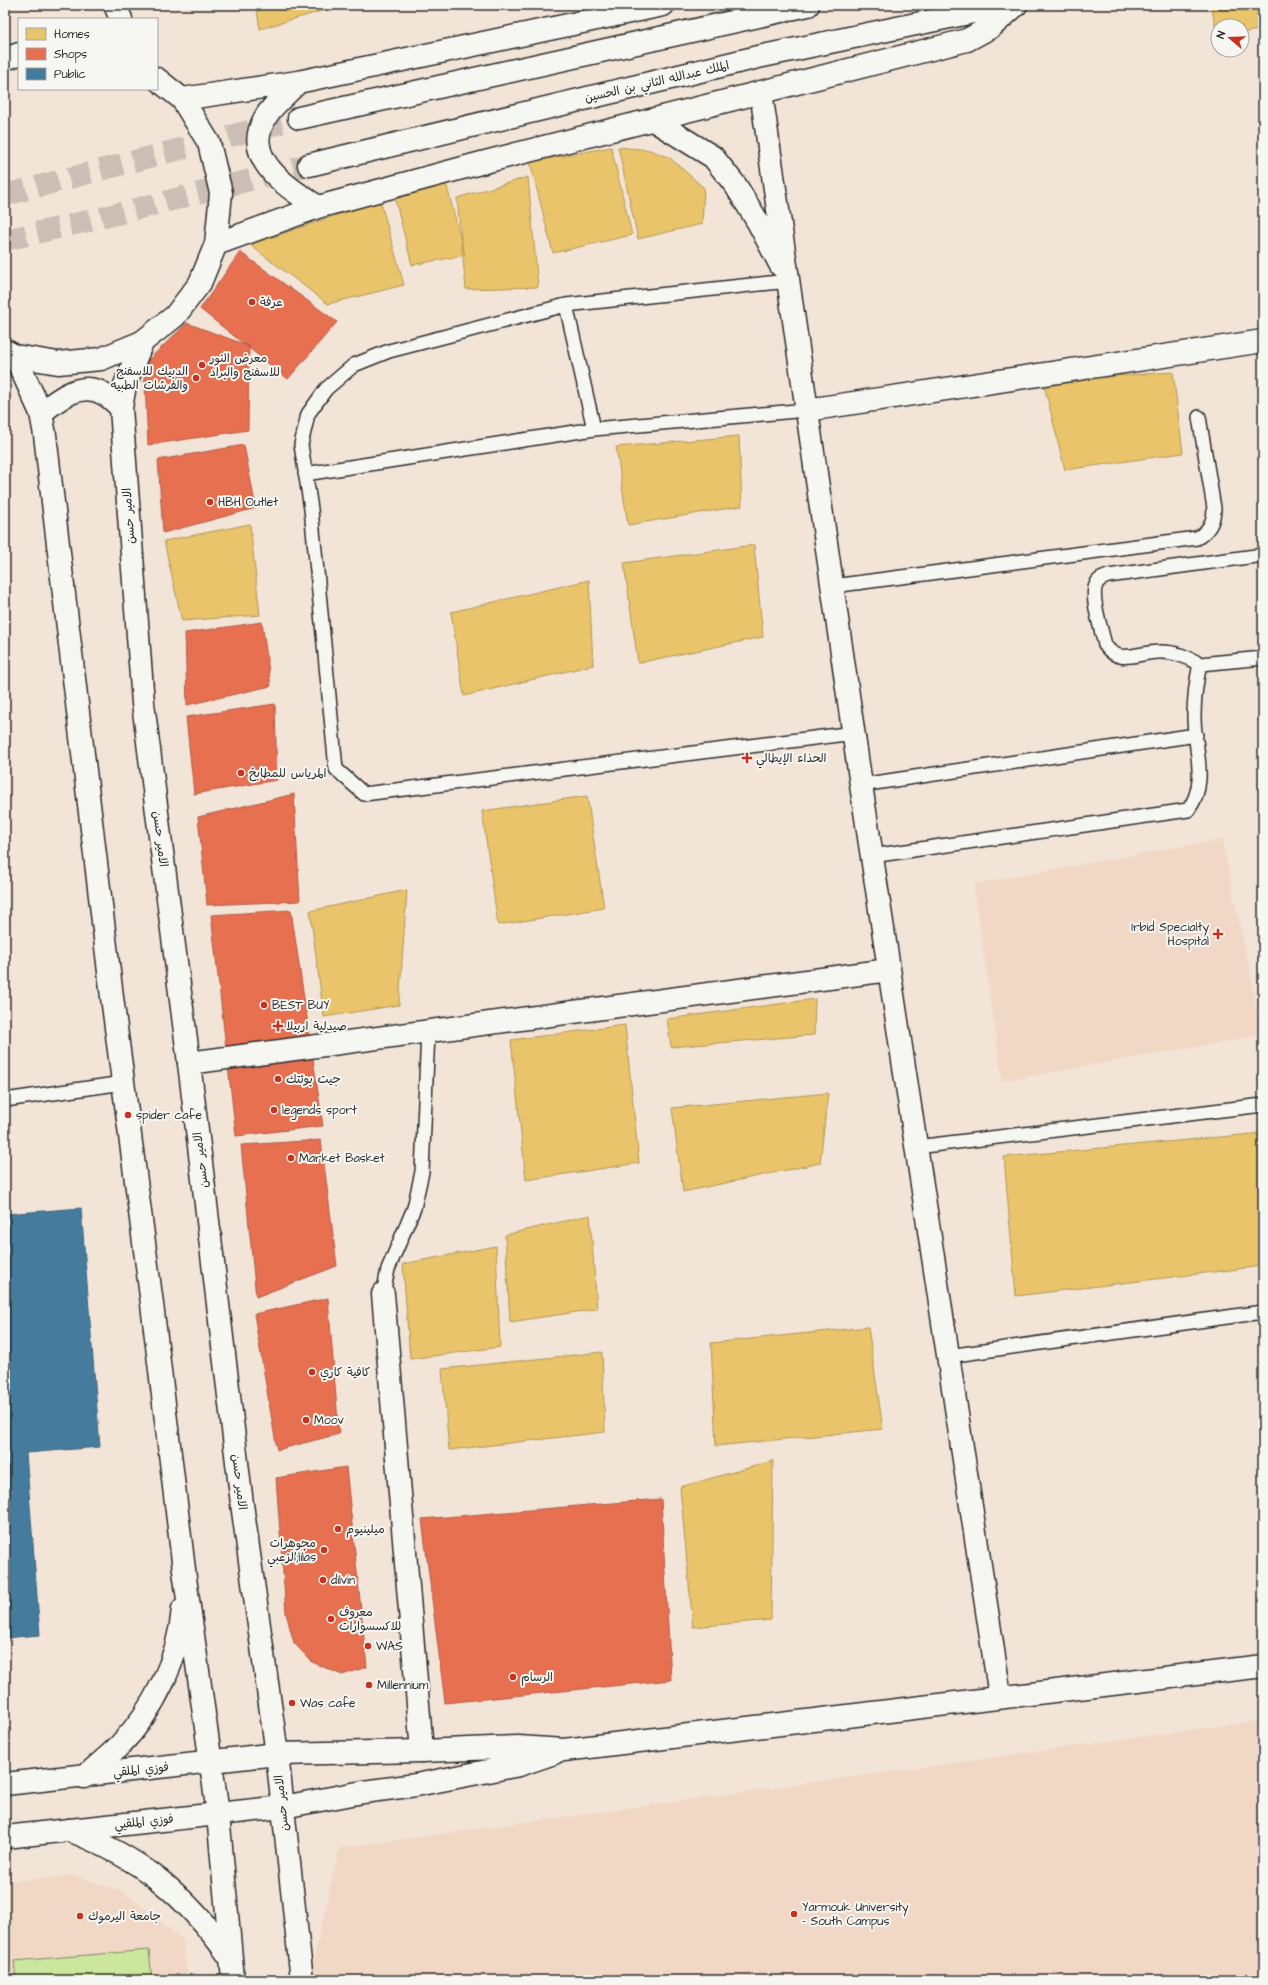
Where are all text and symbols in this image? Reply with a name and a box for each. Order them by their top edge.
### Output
legend [18,18,158,90]
north arrow [1210,18,1250,58]
text: Homes [54,26,90,43]
text: N [1213,29,1229,41]
text: Shops [54,46,87,63]
street label: الملك عبدالله الثاني بن الحسين [583,57,732,109]
text: Public [54,66,86,83]
place label: عرفة [260,294,283,311]
marker: عرفة [247,297,257,307]
place label: معرض النور للاسفنج والبراد [209,350,280,381]
marker: معرض النور للاسفنج والبراد [197,360,207,370]
place label: الدبيك للاسفنج والفرشات الطبيه [111,363,188,394]
marker: الدبيك للاسفنج والفرشات الطبيه [191,373,201,383]
street label: الامير حسن [119,487,139,545]
place label: HBH Outlet [218,494,278,511]
marker: HBH Outlet [205,497,215,507]
place label: الحذاء الإيطالي [756,750,827,769]
marker: الحذاء الإيطالي [741,752,753,764]
place label: المرياس للمطابخ [249,765,327,782]
marker: المرياس للمطابخ [236,768,246,778]
street label: الامير حسن [148,810,172,868]
place label: Irbid Specialty Hospital [1131,919,1209,950]
marker: Irbid Specialty Hospital [1212,928,1224,940]
place label: BEST BUY [272,997,330,1014]
marker: BEST BUY [259,1000,269,1010]
place label: صيدلية اربيلا [286,1018,347,1035]
marker: صيدلية اربيلا [273,1021,283,1031]
place label: جيت بوئتك [286,1071,341,1088]
marker: جيت بوئتك [273,1074,283,1084]
place label: legends sport [282,1102,357,1120]
marker: legends sport [269,1105,279,1115]
place label: spider cafe [136,1107,202,1124]
marker: spider cafe [123,1110,133,1120]
street label: الامير حسن [189,1131,213,1189]
place label: Market Basket [299,1150,385,1167]
marker: Market Basket [286,1153,296,1163]
place label: كافية كاري [320,1364,370,1381]
marker: كافية كاري [307,1367,317,1377]
place label: Moov [314,1412,344,1429]
marker: Moov [301,1415,311,1425]
street label: الامير حسن [227,1453,251,1511]
place label: ميلينيوم [346,1521,385,1538]
marker: ميلينيوم [333,1524,343,1534]
place label: مجوهرات الزعبي;lilas [267,1535,316,1568]
marker: مجوهرات الزعبي;lilas [319,1545,329,1555]
place label: dilvin [331,1572,355,1589]
marker: dilvin [318,1575,328,1585]
place label: معروف للاكسسوارات [339,1604,401,1635]
marker: معروف للاكسسوارات [326,1614,336,1624]
place label: WAS [376,1638,403,1655]
marker: WAS [363,1641,373,1651]
place label: الرسام [521,1669,553,1686]
marker: الرسام [508,1672,518,1682]
place label: Millennium [377,1677,429,1694]
marker: Millennium [364,1680,374,1690]
place label: Was cafe [300,1695,356,1712]
marker: Was cafe [287,1698,297,1708]
street label: فوزي الملقي [112,1759,170,1783]
street label: الامير حسن [271,1774,293,1832]
street label: فوزي الملقيي [114,1810,175,1836]
place label: Yarmouk University - South Campus [802,1899,909,1930]
place label: جامعة اليرموك [88,1908,161,1925]
marker: Yarmouk University - South Campus [789,1909,799,1919]
marker: جامعة اليرموك [75,1911,85,1921]

